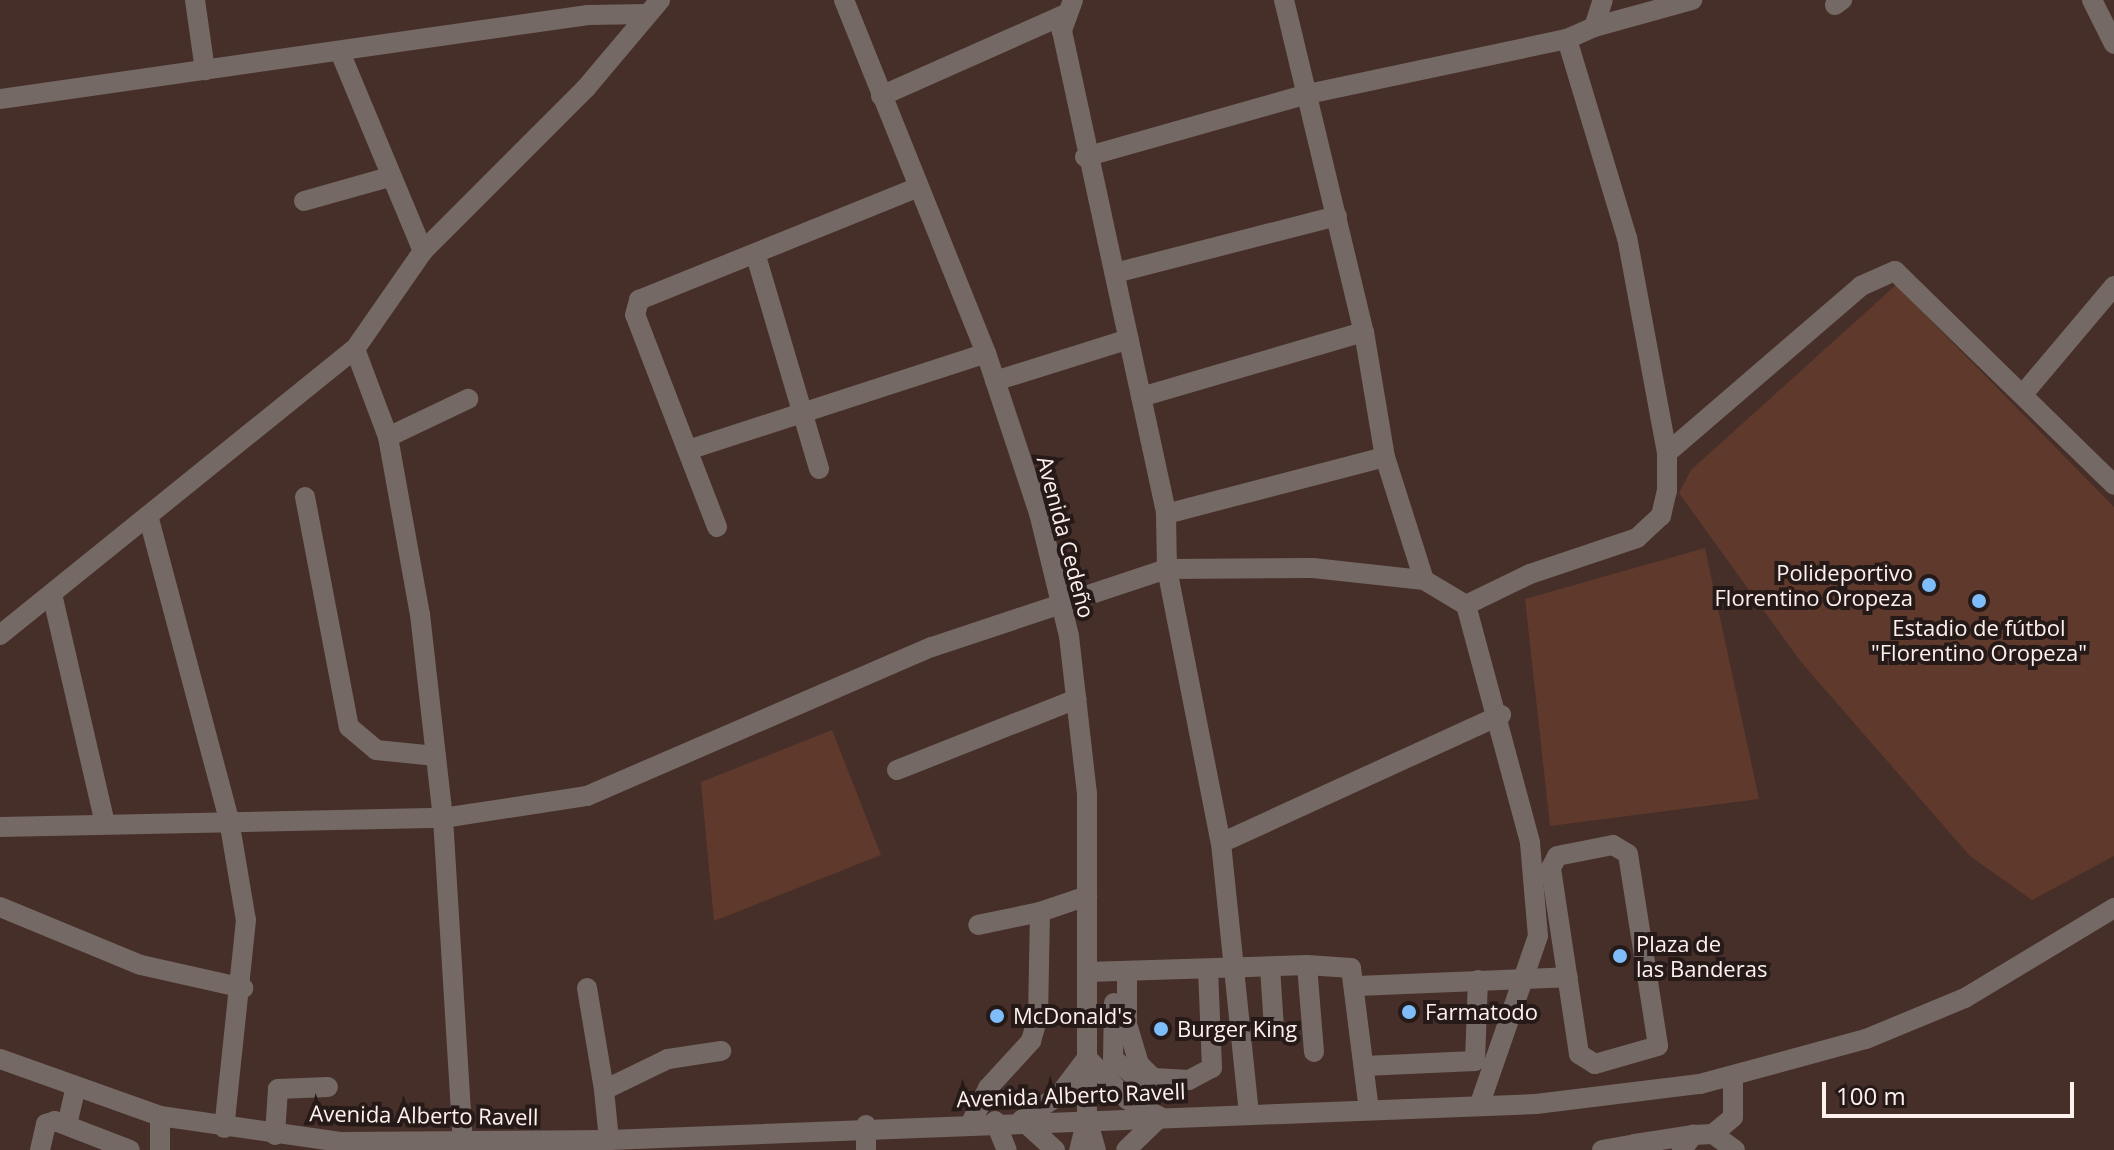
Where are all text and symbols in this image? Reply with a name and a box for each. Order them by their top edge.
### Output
street label: Avenida Cedeño [1032,453,1100,621]
place label: Polideportivo Florentino Oropeza [1714,559,1913,610]
marker: Polideportivo Florentino Oropeza [1920,576,1938,594]
marker: Estadio de fútbol "Florentino Oropeza" [1970,592,1988,610]
place label: Estadio de fútbol "Florentino Oropeza" [1871,614,2087,666]
place label: Plaza de las Banderas [1636,930,1767,982]
marker: Plaza de las Banderas [1611,947,1629,965]
place label: Farmatodo [1425,999,1538,1025]
place label: McDonald's [1013,1003,1133,1029]
marker: Farmatodo [1400,1003,1418,1021]
marker: McDonald's [988,1007,1006,1025]
place label: Burger King [1177,1016,1297,1042]
marker: Burger King [1152,1020,1170,1038]
scale bar [1826,1066,2078,1116]
street label: Avenida Alberto Ravell [956,1078,1186,1112]
text: 100 m [1836,1079,1906,1112]
street label: Avenida Alberto Ravell [309,1100,539,1130]

